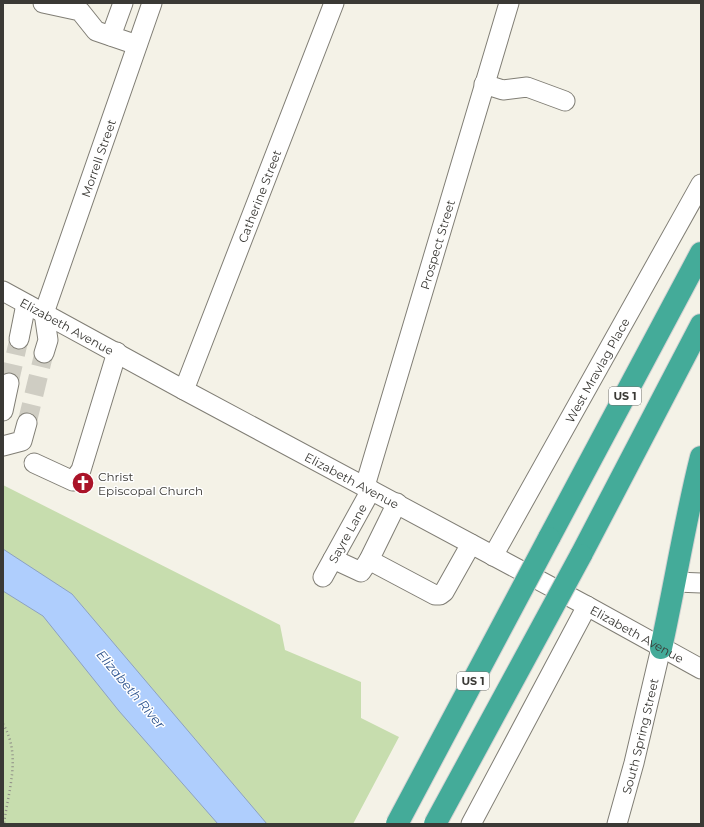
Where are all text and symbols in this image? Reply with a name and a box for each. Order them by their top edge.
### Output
street label: Morrell Street [77,117,119,199]
street label: Catherine Street [234,147,284,245]
street label: Prospect Street [417,198,458,291]
street label: Elizabeth Avenue [18,294,117,358]
street label: West Mravlag Place [562,315,632,425]
road number: US 1 [609,387,641,405]
street label: Elizabeth Avenue [302,449,402,511]
place label: Christ Episcopal Church [98,469,203,498]
church icon: Christ Episcopal Church [70,470,96,496]
street label: Sayre Lane [325,501,370,565]
street label: Elizabeth Avenue [588,602,687,666]
water label: Elizabeth River [93,646,169,732]
road number: US 1 [457,672,489,690]
street label: South Spring Street [618,677,661,795]

